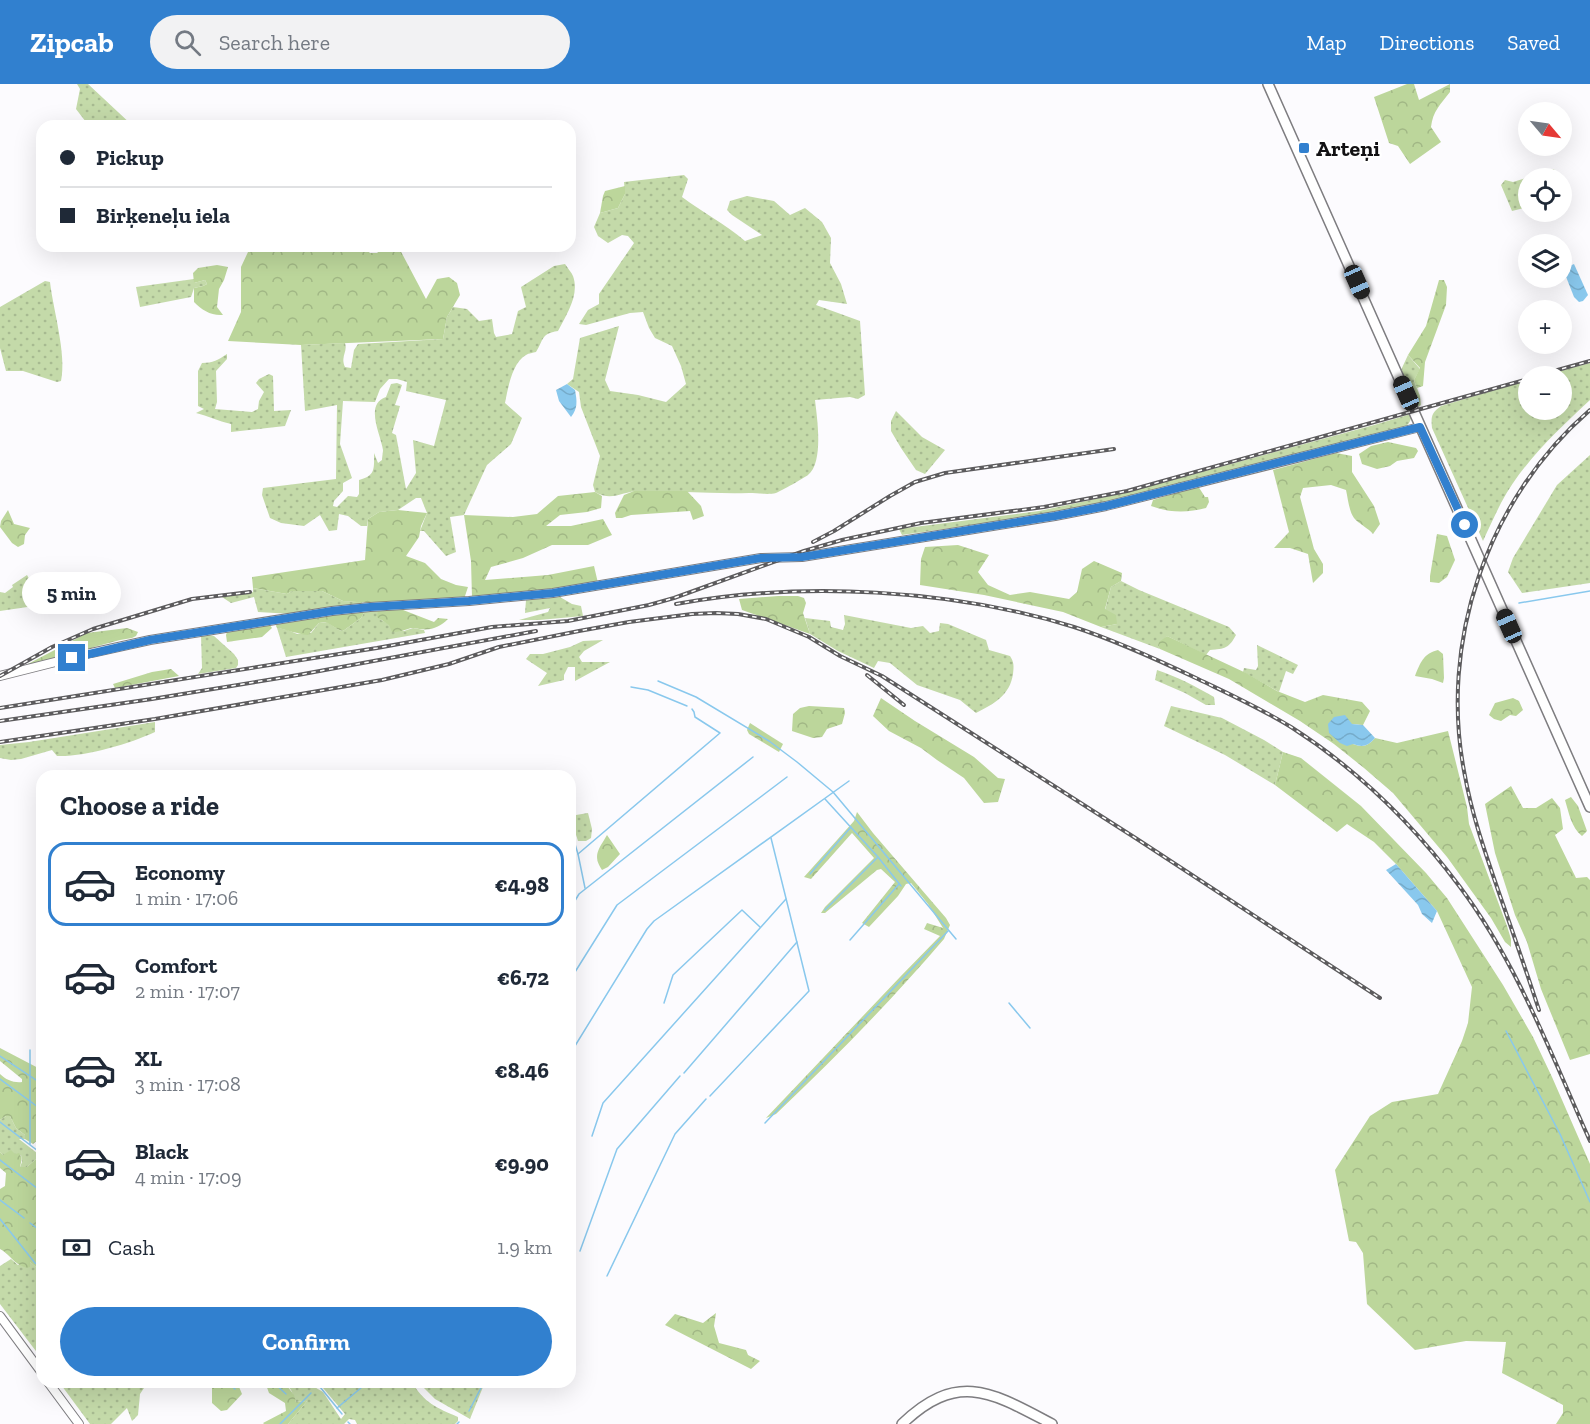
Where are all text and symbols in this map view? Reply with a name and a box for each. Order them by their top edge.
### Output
search box [150,15,570,69]
text: Zipcab [30,26,114,59]
icon: search [171,26,204,59]
text: Search here [219,29,330,56]
text: Map [1307,30,1347,55]
text: Directions [1380,30,1474,55]
text: Saved [1507,30,1560,55]
north arrow [1518,102,1572,156]
map controls [1518,102,1572,420]
place label: Arteņi [1316,135,1380,162]
marker: Arteņi [1297,141,1311,155]
text: Pickup [96,144,164,171]
button: locate [1518,168,1572,222]
text: Birķeneļu iela [96,202,230,229]
button: layers [1518,234,1572,288]
car [1341,262,1373,302]
button: + [1518,300,1572,354]
button: − [1518,366,1572,420]
car [1390,373,1422,413]
route start [1451,511,1478,538]
callout: 5 min [22,571,122,613]
text: 5 min [47,581,96,605]
car [1493,606,1525,646]
route end [58,644,85,671]
text: Choose a ride [60,790,219,822]
icon: car [63,857,117,911]
text: Economy [135,859,225,886]
text: €4.98 [495,871,549,898]
text: 1 min · 17:06 [135,886,238,910]
icon: car [63,950,117,1004]
text: Comfort [135,952,217,979]
text: €6.72 [497,964,549,991]
text: 2 min · 17:07 [135,979,240,1003]
icon: car [63,1043,117,1097]
text: XL [135,1045,162,1072]
text: €8.46 [495,1057,549,1084]
text: 3 min · 17:08 [135,1072,241,1096]
icon: car [63,1136,117,1190]
text: Black [135,1138,189,1165]
text: €9.90 [495,1150,549,1177]
text: 4 min · 17:09 [135,1165,242,1189]
icon: cash [60,1231,93,1264]
text: Cash [108,1234,155,1261]
text: 1.9 km [497,1235,552,1259]
button: Confirm [60,1307,552,1376]

